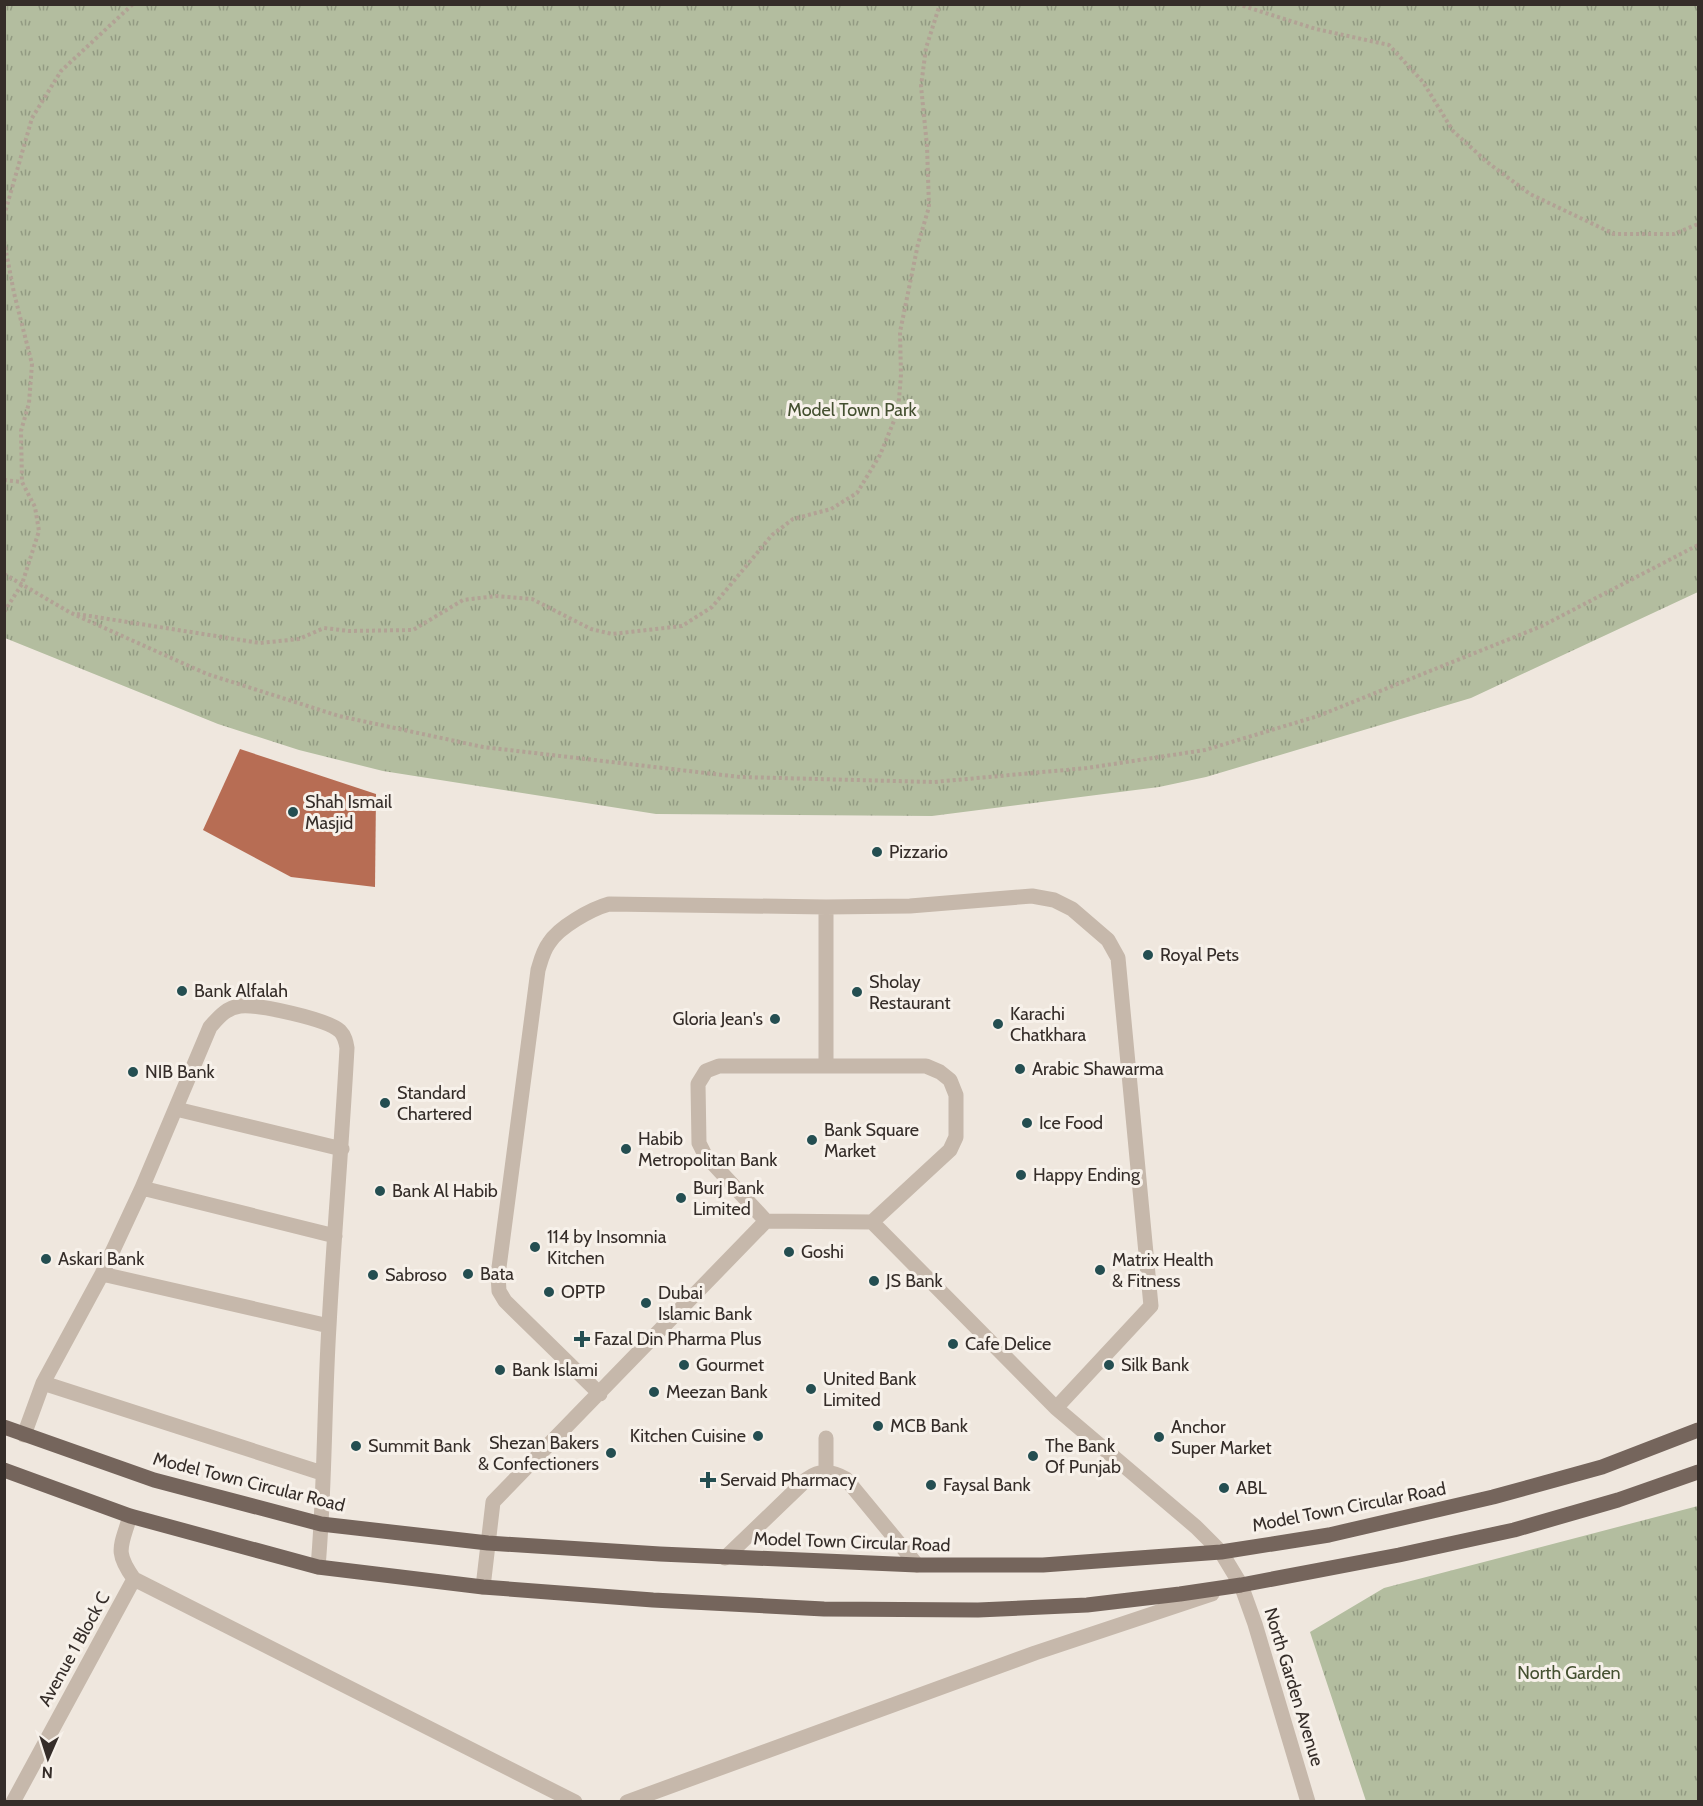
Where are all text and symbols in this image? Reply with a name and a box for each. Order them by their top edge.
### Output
park label: Model Town Park [787,399,918,421]
place label: Shah Ismail Masjid [305,791,393,834]
marker: Shah Ismail Masjid [286,805,300,819]
place label: Pizzario [889,841,948,863]
marker: Pizzario [870,845,884,859]
place label: Royal Pets [1160,944,1239,966]
marker: Royal Pets [1141,948,1155,962]
place label: Sholay Restaurant [869,971,951,1014]
place label: Bank Alfalah [194,980,288,1002]
marker: Bank Alfalah [175,984,189,998]
marker: Sholay Restaurant [850,985,864,999]
place label: Karachi Chatkhara [1010,1003,1086,1046]
place label: Gloria Jean's [672,1008,763,1030]
marker: Gloria Jean's [768,1012,782,1026]
marker: Karachi Chatkhara [991,1017,1005,1031]
place label: Arabic Shawarma [1032,1058,1164,1080]
place label: NIB Bank [145,1061,216,1083]
marker: Arabic Shawarma [1013,1062,1027,1076]
marker: NIB Bank [126,1065,140,1079]
place label: Standard Chartered [397,1082,472,1125]
marker: Standard Chartered [378,1096,392,1110]
place label: Ice Food [1039,1112,1103,1134]
marker: Ice Food [1020,1116,1034,1130]
place label: Bank Square Market [824,1119,919,1162]
place label: Habib Metropolitan Bank [638,1128,778,1171]
marker: Bank Square Market [805,1133,819,1147]
marker: Habib Metropolitan Bank [619,1142,633,1156]
place label: Happy Ending [1033,1164,1141,1186]
marker: Happy Ending [1014,1168,1028,1182]
place label: Burj Bank Limited [693,1177,765,1220]
place label: Bank Al Habib [392,1180,498,1202]
marker: Bank Al Habib [373,1184,387,1198]
marker: Burj Bank Limited [674,1191,688,1205]
place label: 114 by Insomnia Kitchen [547,1226,667,1269]
marker: 114 by Insomnia Kitchen [528,1240,542,1254]
place label: Goshi [801,1241,844,1263]
marker: Goshi [782,1245,796,1259]
place label: Askari Bank [58,1248,145,1270]
place label: Matrix Health & Fitness [1112,1249,1213,1292]
marker: Askari Bank [39,1252,53,1266]
place label: Bata [480,1263,514,1285]
marker: Matrix Health & Fitness [1093,1263,1107,1277]
place label: Sabroso [385,1264,447,1286]
marker: Bata [461,1267,475,1281]
marker: Sabroso [366,1268,380,1282]
place label: JS Bank [885,1270,944,1292]
marker: JS Bank [867,1274,881,1288]
place label: OPTP [561,1281,605,1303]
place label: Dubai Islamic Bank [658,1282,753,1325]
marker: OPTP [542,1285,556,1299]
marker: Dubai Islamic Bank [639,1296,653,1310]
place label: Fazal Din Pharma Plus [594,1328,761,1350]
marker: Fazal Din Pharma Plus [575,1332,589,1346]
place label: Cafe Delice [965,1333,1051,1355]
marker: Cafe Delice [946,1337,960,1351]
place label: Gourmet [696,1354,764,1376]
place label: Silk Bank [1121,1354,1190,1376]
marker: Gourmet [677,1358,691,1372]
marker: Silk Bank [1102,1358,1116,1372]
place label: Bank Islami [512,1359,598,1381]
marker: Bank Islami [493,1363,507,1377]
place label: United Bank Limited [823,1368,917,1411]
place label: Meezan Bank [666,1381,769,1403]
marker: United Bank Limited [804,1382,818,1396]
marker: Meezan Bank [647,1385,661,1399]
place label: MCB Bank [890,1415,969,1437]
place label: Anchor Super Market [1171,1416,1272,1459]
marker: MCB Bank [871,1419,885,1433]
place label: Kitchen Cuisine [630,1425,746,1447]
marker: Kitchen Cuisine [751,1429,765,1443]
marker: Anchor Super Market [1152,1430,1166,1444]
place label: Shezan Bakers & Confectioners [478,1432,599,1475]
place label: Summit Bank [368,1435,472,1457]
place label: The Bank Of Punjab [1045,1435,1121,1478]
marker: Summit Bank [349,1439,363,1453]
marker: Shezan Bakers & Confectioners [604,1446,618,1460]
street label: Model Town Circular Road [151,1447,347,1517]
marker: The Bank Of Punjab [1026,1449,1040,1463]
place label: Servaid Pharmacy [720,1469,857,1491]
marker: Servaid Pharmacy [701,1473,715,1487]
place label: Faysal Bank [943,1474,1032,1496]
place label: ABL [1236,1477,1267,1499]
street label: Model Town Circular Road [1250,1477,1448,1537]
marker: Faysal Bank [924,1478,938,1492]
marker: ABL [1217,1481,1231,1495]
street label: Model Town Circular Road [753,1528,951,1556]
street label: Avenue 1 Block C [34,1588,114,1710]
street label: North Garden Avenue [1259,1605,1329,1769]
park label: North Garden [1517,1662,1621,1684]
north arrow [18,1728,78,1788]
text: N [41,1763,53,1782]

